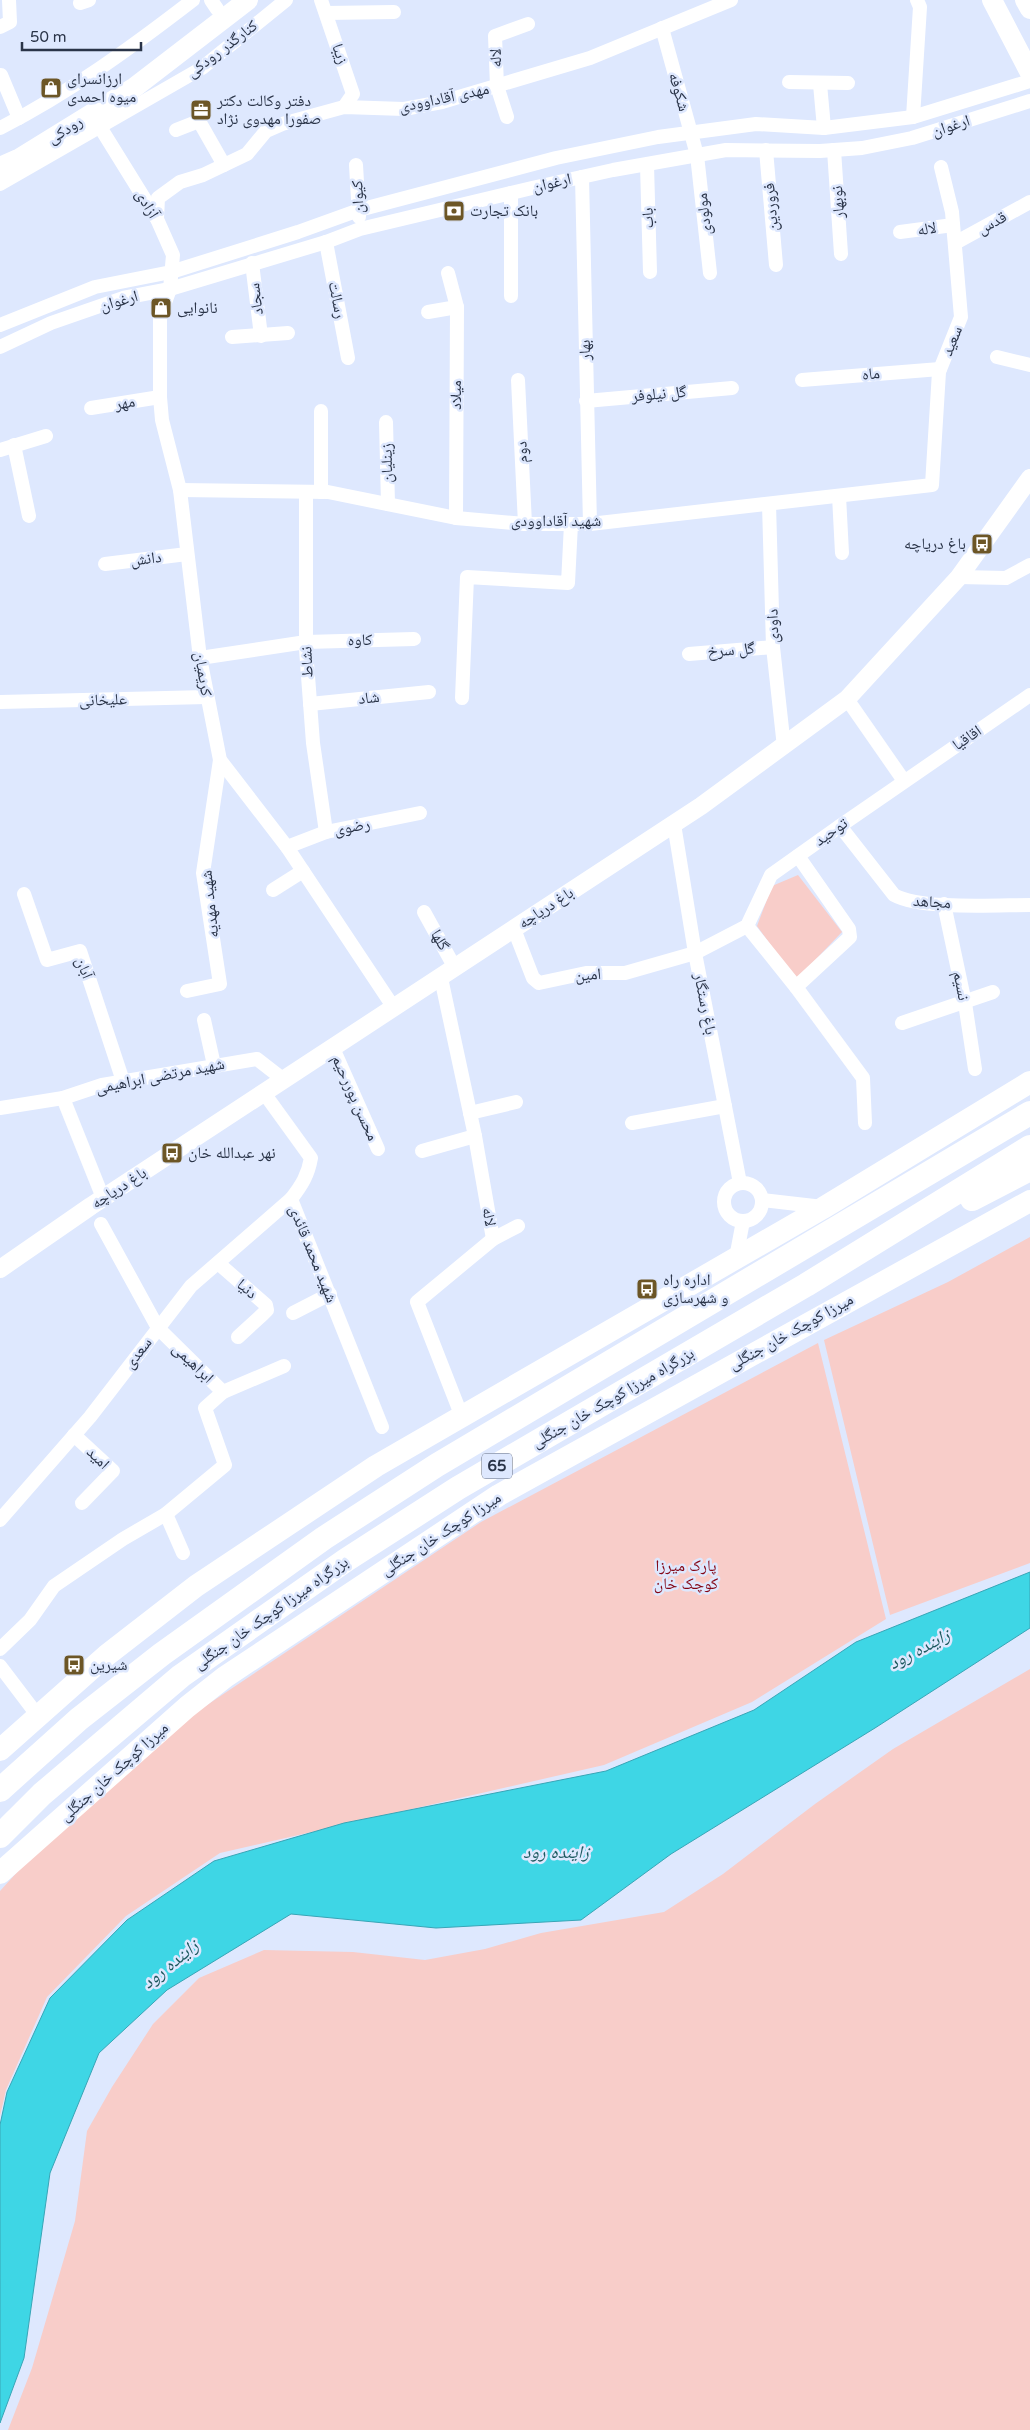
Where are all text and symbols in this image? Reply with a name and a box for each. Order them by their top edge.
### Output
street label: کنارگذر رودکی [182,16,262,82]
scale bar [22,20,141,52]
text: 50 m [30,28,67,46]
street label: زیبا [327,41,353,67]
street label: لاله [486,48,506,68]
place label: ارزانسرای میوه احمدی [67,69,136,107]
street label: شکوفه [664,70,694,114]
shop icon: ارزانسرای میوه احمدی [39,76,63,100]
street label: مهدی آقاداوودی [397,79,491,117]
place label: دفتر وکالت دکتر صفورا مهدوی نژاد [216,91,321,129]
office icon: دفتر وکالت دکتر صفورا مهدوی نژاد [189,98,213,122]
street label: رودکی [44,111,86,149]
street label: ارغوان [929,111,973,141]
street label: ارغوان [531,169,573,197]
street label: کیوان [347,180,369,214]
street label: فروردین [759,182,783,232]
street label: نوبهار [827,185,849,220]
street label: آزادی [131,186,164,223]
street label: مولودی [692,192,716,236]
bank icon: بانک تجارت [442,199,466,223]
place label: بانک تجارت [470,201,538,221]
street label: باب [638,207,658,229]
street label: قدس [974,207,1010,239]
street label: لاله [916,218,938,240]
street label: رسالت [324,280,350,320]
street label: سجاد [244,282,268,316]
street label: ارغوان [98,286,140,316]
shop icon: نانوایی [149,296,173,320]
place label: نانوایی [177,298,218,318]
street label: سعید [937,323,967,359]
street label: بهار [575,339,595,362]
street label: ماه [861,363,881,385]
street label: میلاد [446,380,466,410]
street label: گل نیلوفر [630,382,688,406]
street label: مهر [113,392,136,415]
street label: دوم [511,441,533,463]
street label: زینلیان [377,443,397,483]
street label: شهید آقاداوودی [511,511,601,531]
bus stop icon: باغ دریاچه [970,532,994,556]
place label: باغ دریاچه [904,534,966,554]
street label: دانش [129,547,163,571]
street label: داودی [762,608,784,644]
street label: کاوه [347,630,373,650]
street label: گل سرخ [707,638,756,662]
street label: نشاط [296,646,318,678]
street label: کریمیان [190,651,216,698]
street label: شاد [357,687,381,709]
street label: علیخانی [79,689,127,711]
street label: اقاقیا [949,721,985,755]
street label: توحید [810,813,852,851]
street label: رضوی [332,814,372,840]
street label: شهید مهدیه [197,869,223,939]
street label: باغ دریاچه [515,883,577,933]
street label: مجاهد [912,891,952,913]
street label: گلها [426,926,454,954]
street label: آبان [71,954,98,983]
street label: امین [574,964,602,986]
street label: نسیم [948,970,974,1002]
street label: باغ رستگار [689,971,721,1036]
street label: محسن پوررحیم [327,1052,383,1144]
street label: شهید مرتضی ابراهیمی [94,1054,226,1098]
bus stop icon: نهر عبدالله خان [160,1141,184,1165]
place label: نهر عبدالله خان [188,1143,276,1163]
street label: باغ دریاچه [88,1163,150,1213]
street label: شهید محمد قائدی [284,1202,342,1306]
street label: لاله [478,1206,500,1228]
place label: اداره راه و شهرسازی [663,1270,728,1308]
street label: دنیا [233,1275,261,1303]
bus stop icon: اداره راه و شهرسازی [635,1277,659,1301]
street label: میرزا کوچک خان جنگلی [725,1289,857,1375]
street label: سعدی [119,1333,157,1373]
street label: ابراهیمی [168,1338,218,1388]
street label: بزرگراه میرزا کوچک خان جنگلی [528,1343,698,1453]
street label: امید [82,1442,114,1474]
road number: 65 [482,1454,512,1478]
street label: میرزا کوچک خان جنگلی [377,1488,505,1580]
street label: بزرگراه میرزا کوچک خان جنگلی [190,1552,352,1674]
park label: پارک میرزا کوچک خان [654,1556,719,1594]
water label: زاینده رود [885,1623,955,1674]
bus stop icon: شیرین [62,1653,86,1677]
place label: شیرین [90,1655,128,1675]
street label: میرزا کوچک خان جنگلی [56,1718,172,1826]
water label: زاینده رود [523,1841,591,1863]
water label: زاینده رود [137,1933,204,1993]

